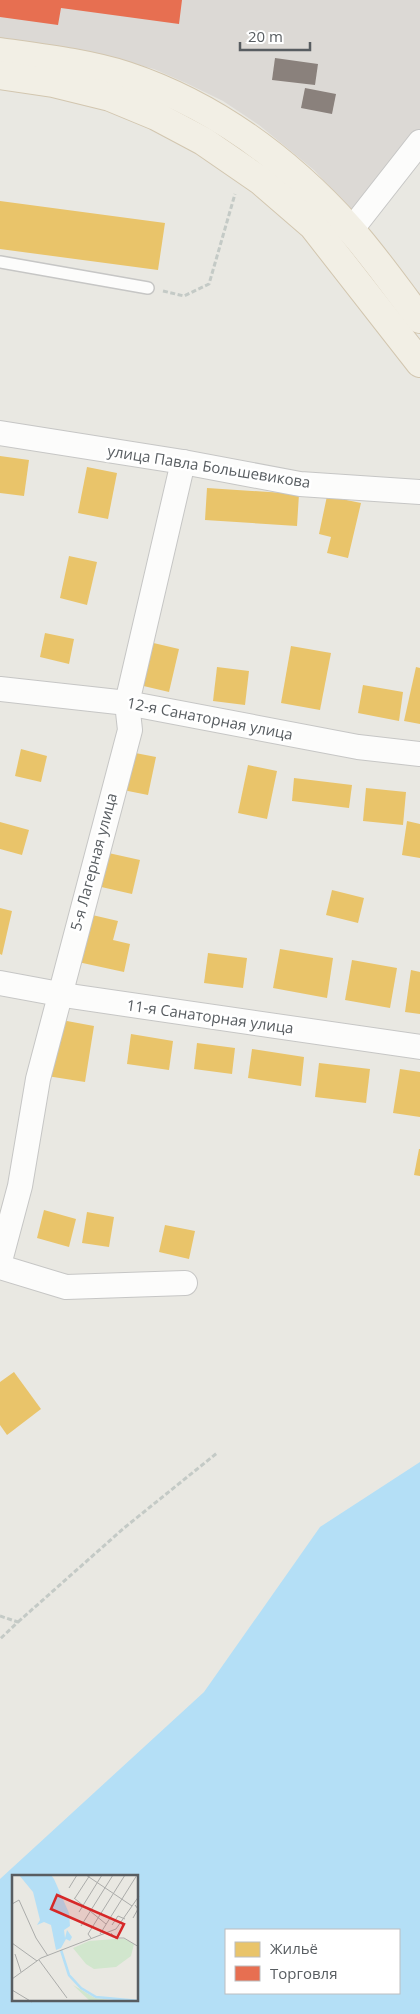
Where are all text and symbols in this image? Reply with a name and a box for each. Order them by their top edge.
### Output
scale bar [240,20,310,52]
text: 20 m [248,26,283,46]
street label: улица Павла Большевикова [106,440,312,492]
street label: 12-я Санаторная улица [126,692,295,744]
street label: 5-я Лагерная улица [65,791,121,933]
street label: 11-я Санаторная улица [125,994,295,1038]
inset map [12,1875,139,2002]
legend [225,1929,400,1994]
text: Жильё [270,1938,318,1958]
text: Торговля [270,1963,337,1983]

